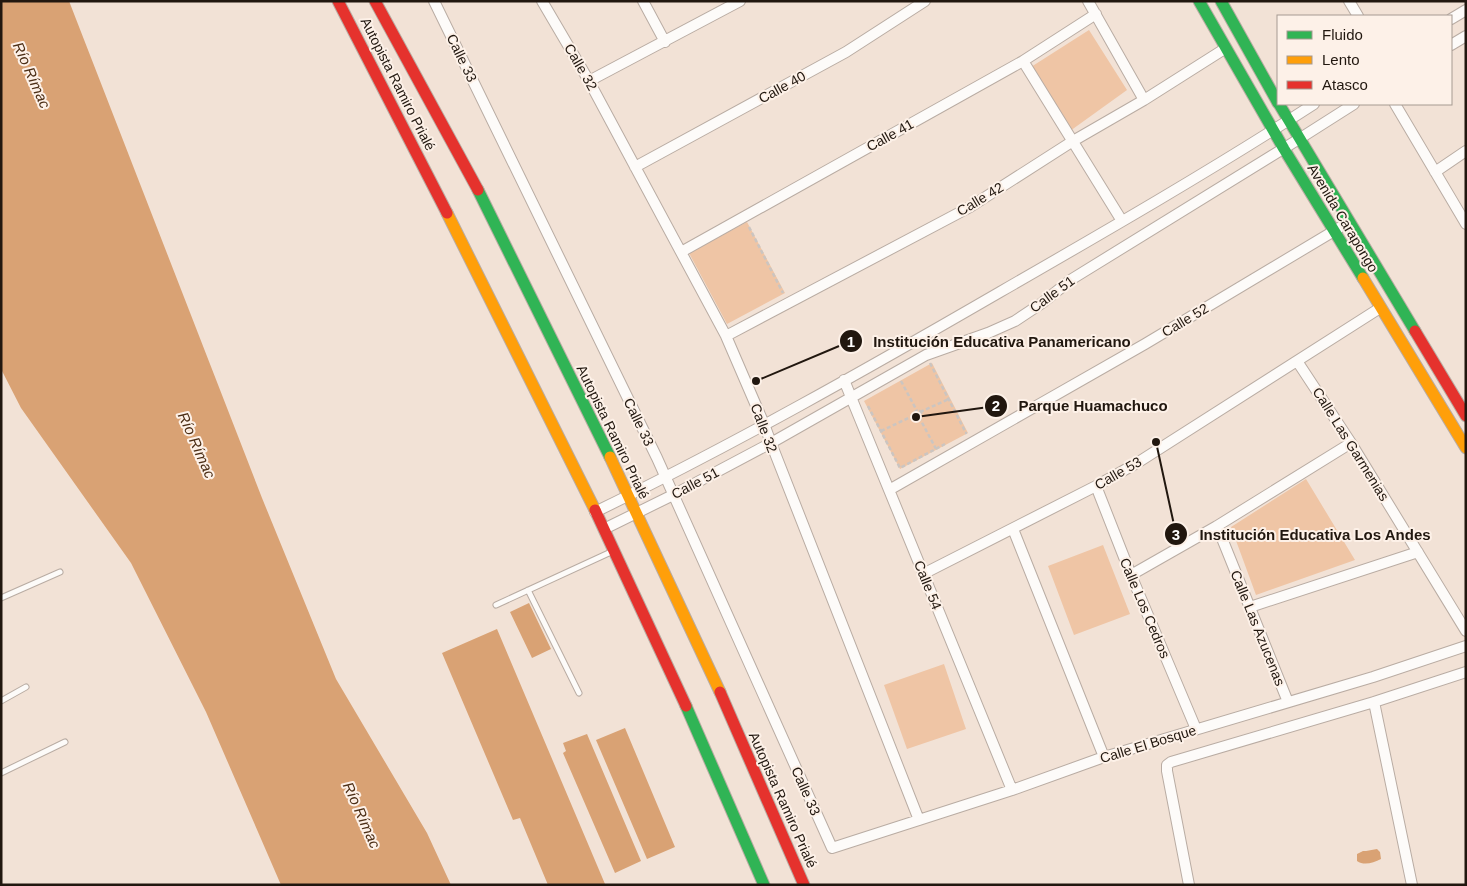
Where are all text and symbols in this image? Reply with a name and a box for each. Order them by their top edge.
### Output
street label: Autopista Ramiro Prialé [357,15,439,153]
legend [1277,15,1452,105]
text: Fluido [1322,26,1363,43]
street label: Calle 33 [444,31,481,85]
water label: Río Rímac [10,39,54,111]
street label: Calle 32 [561,41,601,93]
text: Lento [1322,51,1360,68]
street label: Calle 40 [756,67,809,106]
text: Atasco [1322,76,1368,93]
street label: Calle 41 [864,115,917,154]
street label: Avenida Carapongo [1304,161,1382,275]
street label: Calle 42 [954,179,1006,219]
street label: Calle 51 [1027,272,1078,316]
street label: Calle 52 [1159,300,1211,340]
callout: Institución Educativa Panamericano [839,326,1141,356]
text: 1 [847,333,855,350]
text: Institución Educativa Panamericano [873,333,1131,350]
street label: Autopista Ramiro Prialé [574,362,653,502]
street label: Calle Las Garmenias [1310,384,1392,504]
callout: Parque Huamachuco [984,391,1178,421]
street label: Calle 33 [621,395,658,449]
text: 2 [992,397,1000,414]
text: Parque Huamachuco [1018,397,1168,414]
street label: Calle 32 [747,401,781,455]
water label: Río Rímac [175,409,219,481]
street label: Calle 53 [1092,453,1144,493]
street label: Calle 51 [669,464,722,502]
callout: Institución Educativa Los Andes [1164,519,1440,549]
text: 3 [1172,526,1180,543]
text: Institución Educativa Los Andes [1199,526,1431,543]
street label: Calle Los Cedros [1117,555,1173,661]
street label: Calle 54 [911,558,945,612]
street label: Calle Las Azucenas [1228,568,1288,688]
street label: Calle El Bosque [1098,722,1198,766]
street label: Autopista Ramiro Prialé [746,730,820,871]
street label: Calle 33 [788,764,824,818]
water label: Río Rímac [340,779,384,851]

